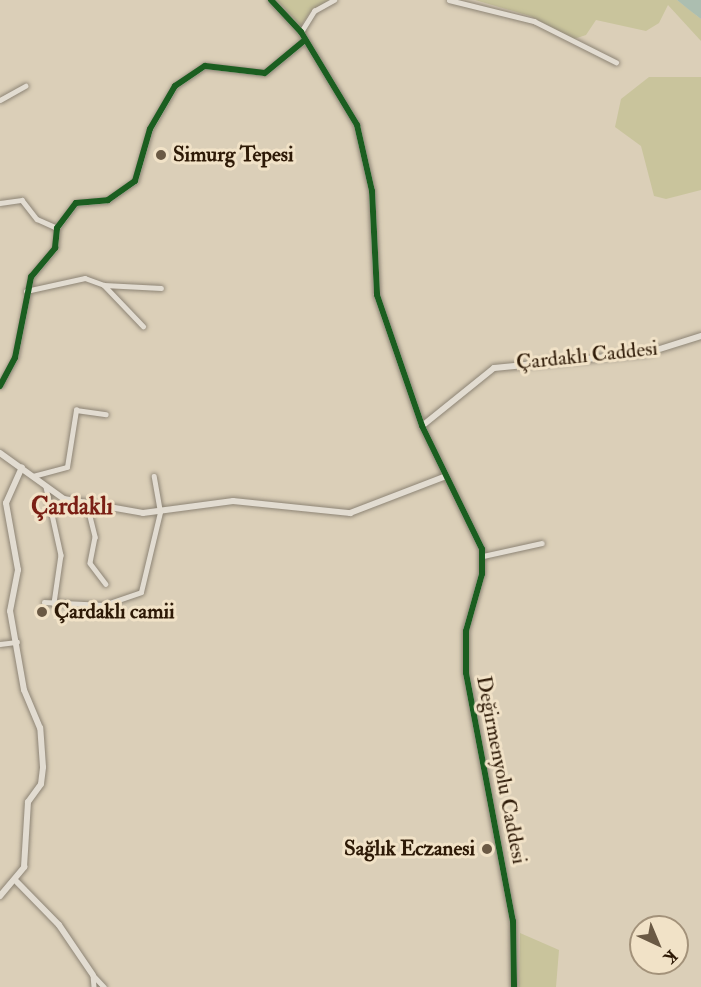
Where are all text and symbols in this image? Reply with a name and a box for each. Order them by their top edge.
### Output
place label: Simurg Tepesi [173,142,294,168]
marker: Simurg Tepesi [154,148,168,162]
street label: Çardaklı Caddesi [515,336,659,376]
district label: Çardaklı [31,493,113,521]
place label: Çardaklı camii [54,599,175,625]
marker: Çardaklı camii [35,605,49,619]
street label: Değirmenyolu Caddesi [470,674,532,866]
place label: Sağlık Eczanesi [344,836,475,862]
marker: Sağlık Eczanesi [480,842,494,856]
north arrow [629,915,689,975]
text: K [659,945,681,968]

